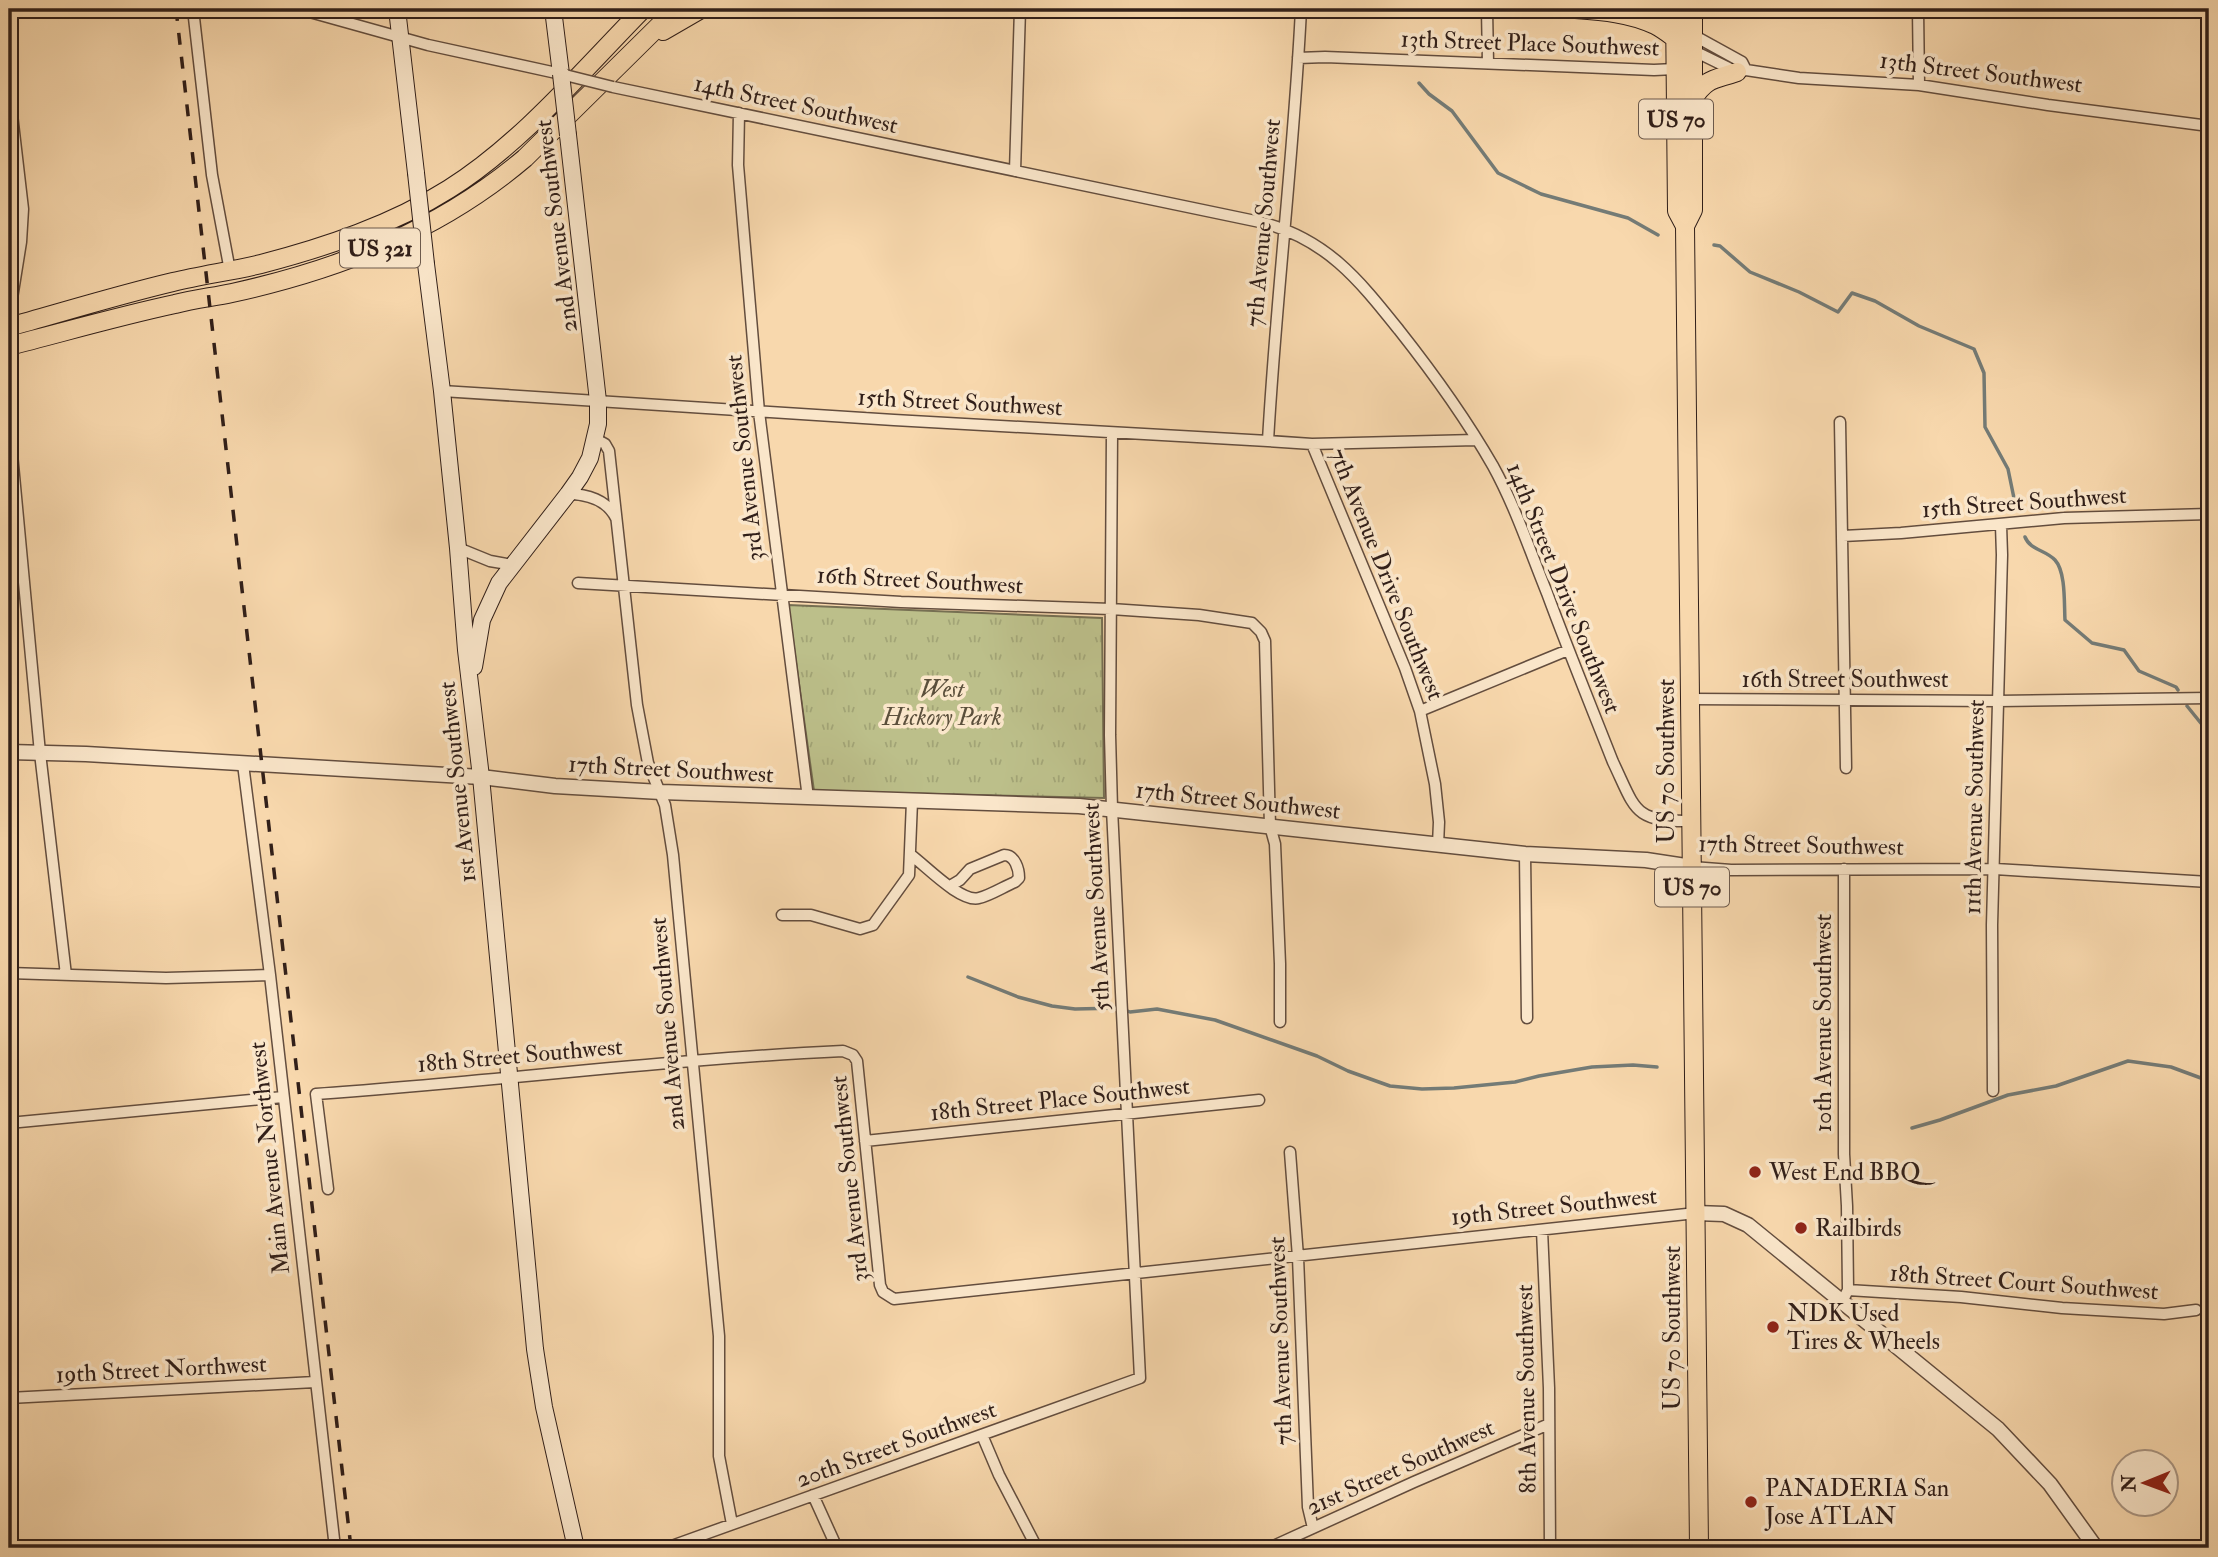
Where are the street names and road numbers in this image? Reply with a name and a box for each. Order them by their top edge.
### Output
street label: 13th Street Place Southwest [1400,23,1660,64]
street label: 13th Street Southwest [1878,45,2084,100]
street label: 14th Street Southwest [691,68,901,141]
road number: US 70 [1639,100,1713,138]
street label: 7th Avenue Southwest [1239,117,1288,328]
street label: 2nd Avenue Southwest [528,118,585,334]
road number: US 321 [340,229,420,268]
street label: 3rd Avenue Southwest [718,353,771,563]
street label: 15th Street Southwest [857,382,1064,423]
street label: 7th Avenue Drive Southwest [1322,444,1451,705]
street label: 14th Street Drive Southwest [1499,458,1628,718]
street label: 15th Street Southwest [1921,480,2128,525]
street label: 16th Street Southwest [816,560,1024,601]
street label: 16th Street Southwest [1742,664,1949,695]
street label: US 70 Southwest [1651,678,1682,843]
street label: 1st Avenue Southwest [431,680,483,884]
street label: 11th Avenue Southwest [1957,699,1992,915]
street label: 17th Street Southwest [567,749,775,790]
street label: 17th Street Southwest [1134,774,1342,827]
street label: 5th Avenue Southwest [1076,802,1117,1012]
street label: 17th Street Southwest [1698,828,1904,863]
road number: US 70 [1655,867,1729,906]
street label: 10th Avenue Southwest [1808,913,1839,1132]
street label: 2nd Avenue Southwest [643,916,692,1132]
street label: 18th Street Southwest [416,1031,624,1080]
street label: Main Avenue Northwest [242,1040,297,1276]
street label: 18th Street Place Southwest [929,1070,1192,1129]
street label: 3rd Avenue Southwest [823,1074,876,1284]
street label: 19th Street Southwest [1449,1180,1659,1233]
street label: 7th Avenue Southwest [1261,1236,1300,1446]
street label: US 70 Southwest [1657,1245,1688,1410]
street label: 18th Street Court Southwest [1888,1258,2160,1307]
street label: 8th Avenue Southwest [1509,1284,1544,1494]
street label: 19th Street Northwest [55,1348,268,1391]
street label: 20th Street Southwest [792,1394,1001,1495]
street label: 21st Street Southwest [1301,1412,1499,1523]

